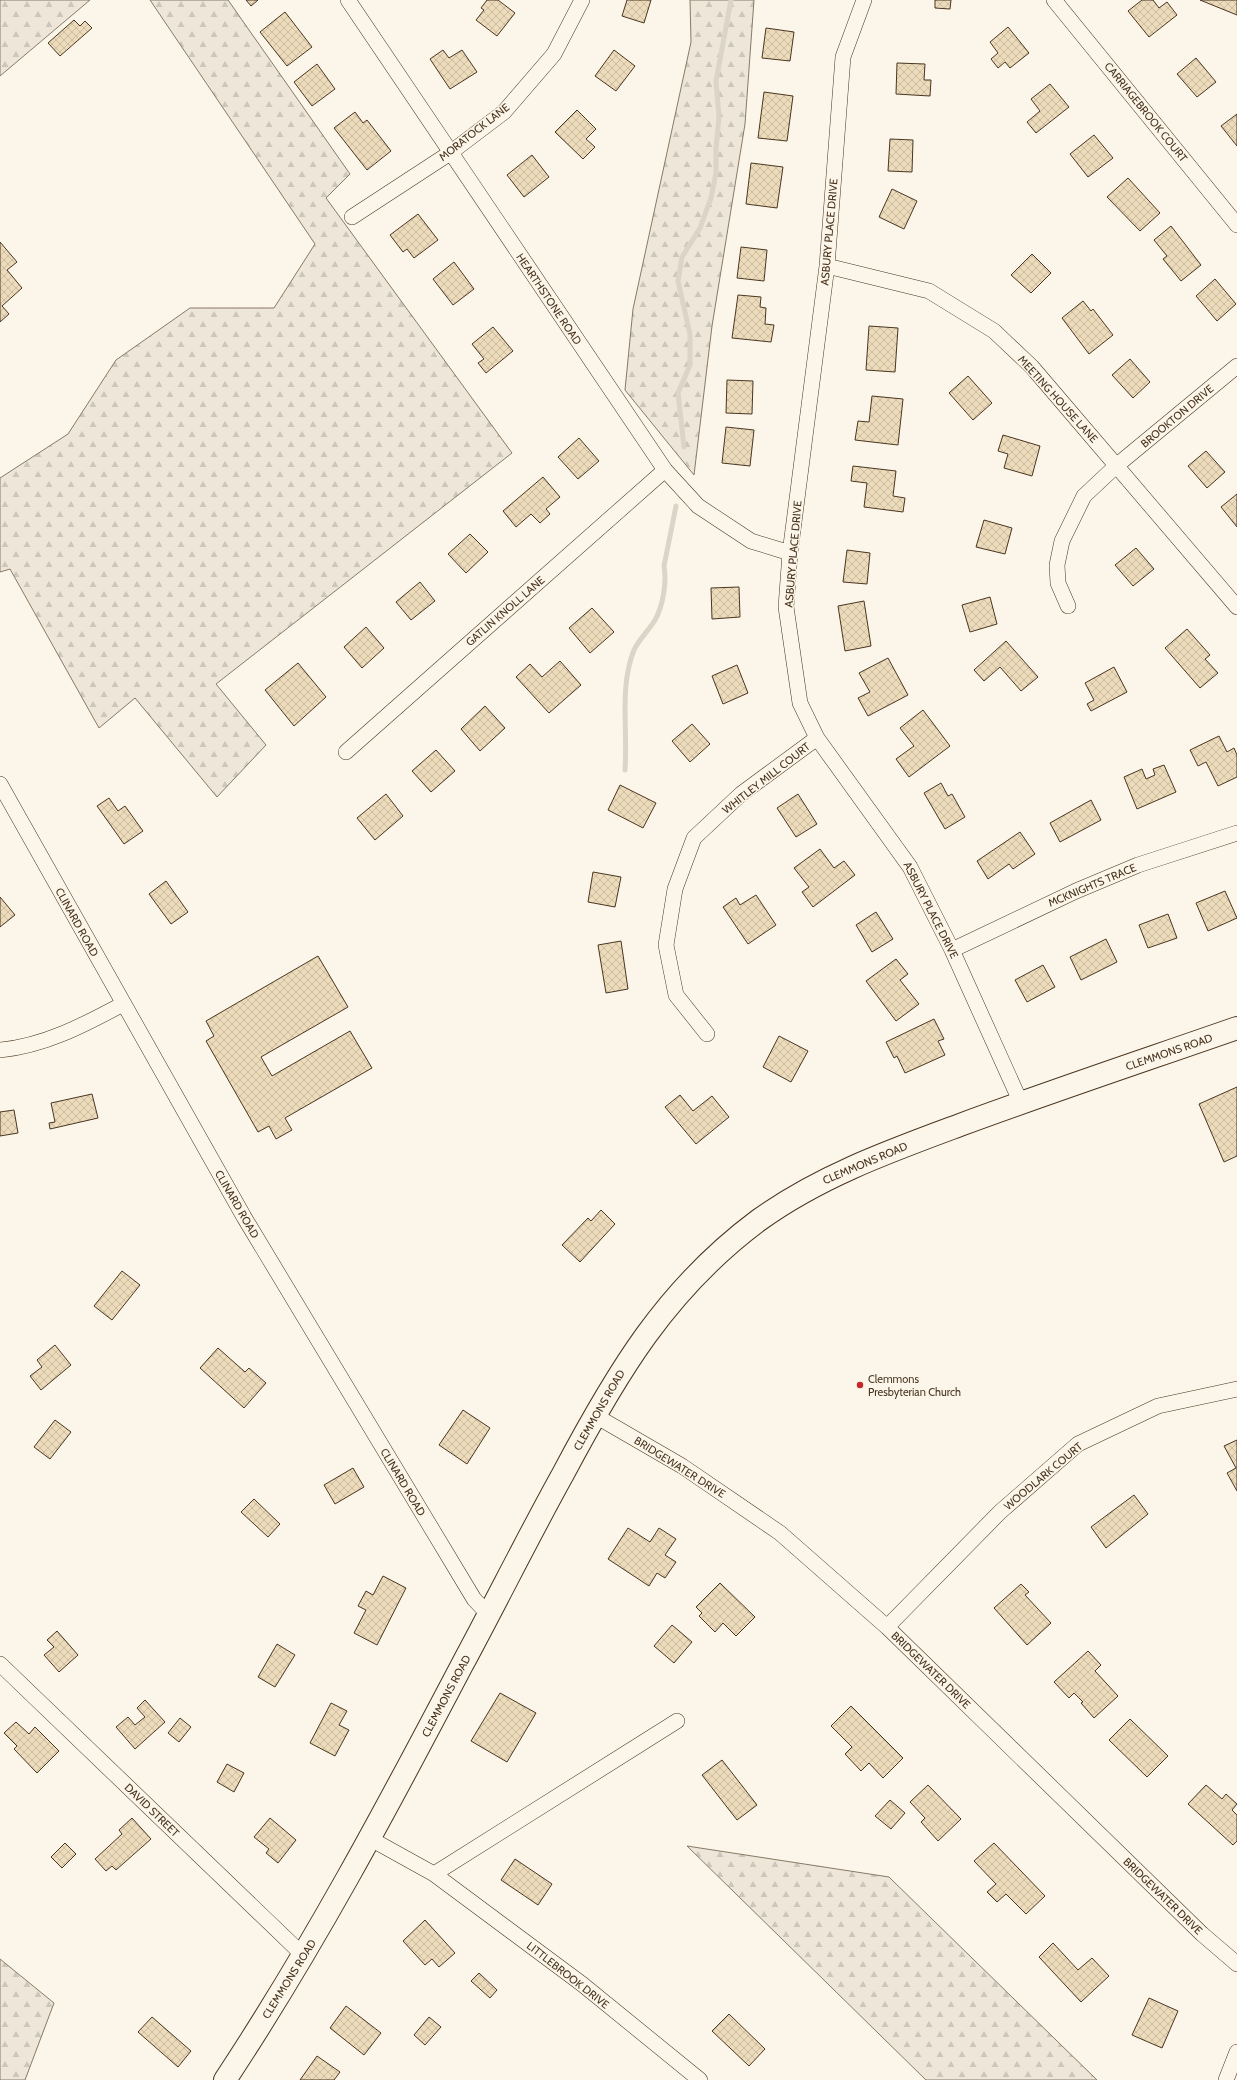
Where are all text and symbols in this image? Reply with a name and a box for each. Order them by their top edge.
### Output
street label: CARRIAGEBROOK COURT [1102,59,1191,165]
street label: MORATOCK LANE [436,100,512,164]
street label: ASBURY PLACE DRIVE [817,178,841,286]
street label: HEARTHSTONE ROAD [513,251,585,347]
street label: MEETING HOUSE LANE [1015,352,1101,446]
street label: BROOKTON DRIVE [1138,381,1216,451]
street label: ASBURY PLACE DRIVE [781,500,805,608]
street label: GATLIN KNOLL LANE [463,573,547,649]
street label: WHITLEY MILL COURT [719,739,813,817]
street label: ASBURY PLACE DRIVE [900,859,962,961]
street label: MCKNIGHTS TRACE [1046,860,1138,910]
street label: CLINARD ROAD [52,885,102,959]
street label: CLEMMONS ROAD [1124,1031,1214,1073]
street label: CLEMMONS ROAD [820,1139,910,1187]
street label: CLINARD ROAD [212,1167,262,1241]
street label: CLEMMONS ROAD [570,1367,628,1453]
place label: Clemmons Presbyterian Church [868,1372,961,1399]
marker: Clemmons Presbyterian Church [855,1380,865,1390]
street label: BRIDGEWATER DRIVE [632,1433,728,1501]
street label: WOODLARK COURT [1001,1439,1085,1513]
street label: CLINARD ROAD [377,1446,429,1518]
street label: BRIDGEWATER DRIVE [888,1629,974,1711]
street label: CLEMMONS ROAD [418,1653,474,1739]
street label: DAVID STREET [122,1780,183,1840]
street label: BRIDGEWATER DRIVE [1120,1855,1206,1937]
street label: CLEMMONS ROAD [259,1937,319,2021]
street label: LITTLEBROOK DRIVE [524,1938,612,2012]

